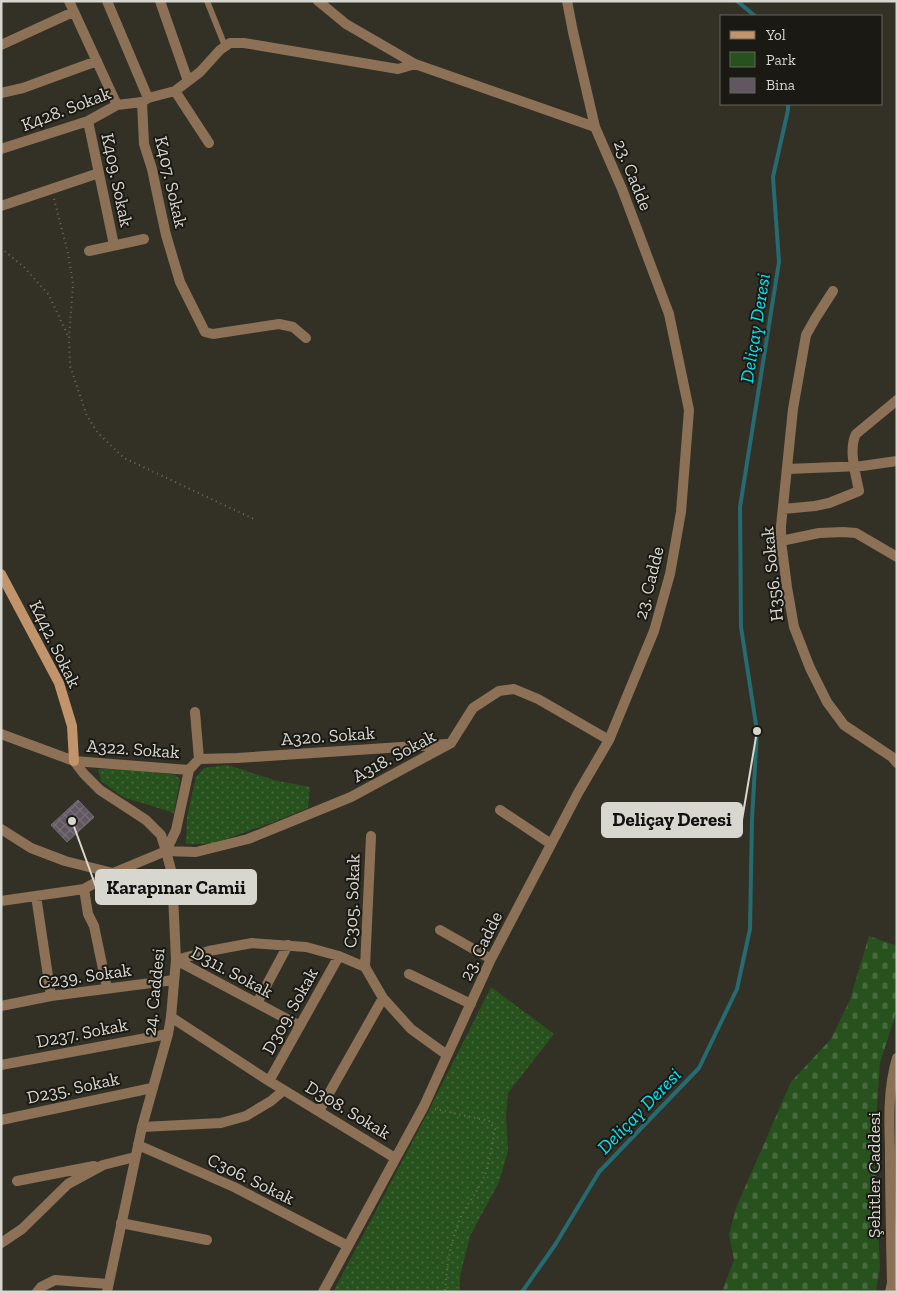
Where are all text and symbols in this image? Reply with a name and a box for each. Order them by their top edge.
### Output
legend [720,15,883,105]
text: Yol [765,26,786,44]
text: Park [766,51,796,69]
text: Bina [766,76,795,94]
street label: K428. Sokak [18,82,114,136]
street label: K409. Sokak [96,131,138,230]
street label: K407. Sokak [150,134,192,231]
street label: 23. Cadde [609,136,657,214]
water label: Deliçay Deresi [735,271,775,384]
street label: H356. Sokak [756,525,788,622]
street label: 23. Cadde [629,544,669,622]
street label: K442. Sokak [24,597,86,692]
street label: A320. Sokak [280,722,376,750]
street label: A318. Sokak [349,725,440,787]
street label: A322. Sokak [86,735,181,763]
callout: Deliçay Deresi [602,803,742,837]
text: Deliçay Deresi [612,808,732,831]
street label: C305. Sokak [339,853,365,948]
callout: Karapınar Camii [96,870,256,904]
text: Karapınar Camii [106,876,246,899]
street label: 23. Cadde [455,908,507,984]
street label: D311. Sokak [187,941,277,1003]
street label: 24. Caddesi [138,947,170,1037]
street label: C239. Sokak [37,959,133,993]
street label: D309. Sokak [257,963,323,1058]
street label: D237. Sokak [34,1013,130,1053]
water label: Deliçay Deresi [592,1063,686,1159]
street label: D235. Sokak [25,1067,122,1109]
street label: D308. Sokak [301,1076,395,1144]
street label: Şehitler Caddesi [863,1112,885,1238]
street label: C306. Sokak [204,1148,299,1210]

